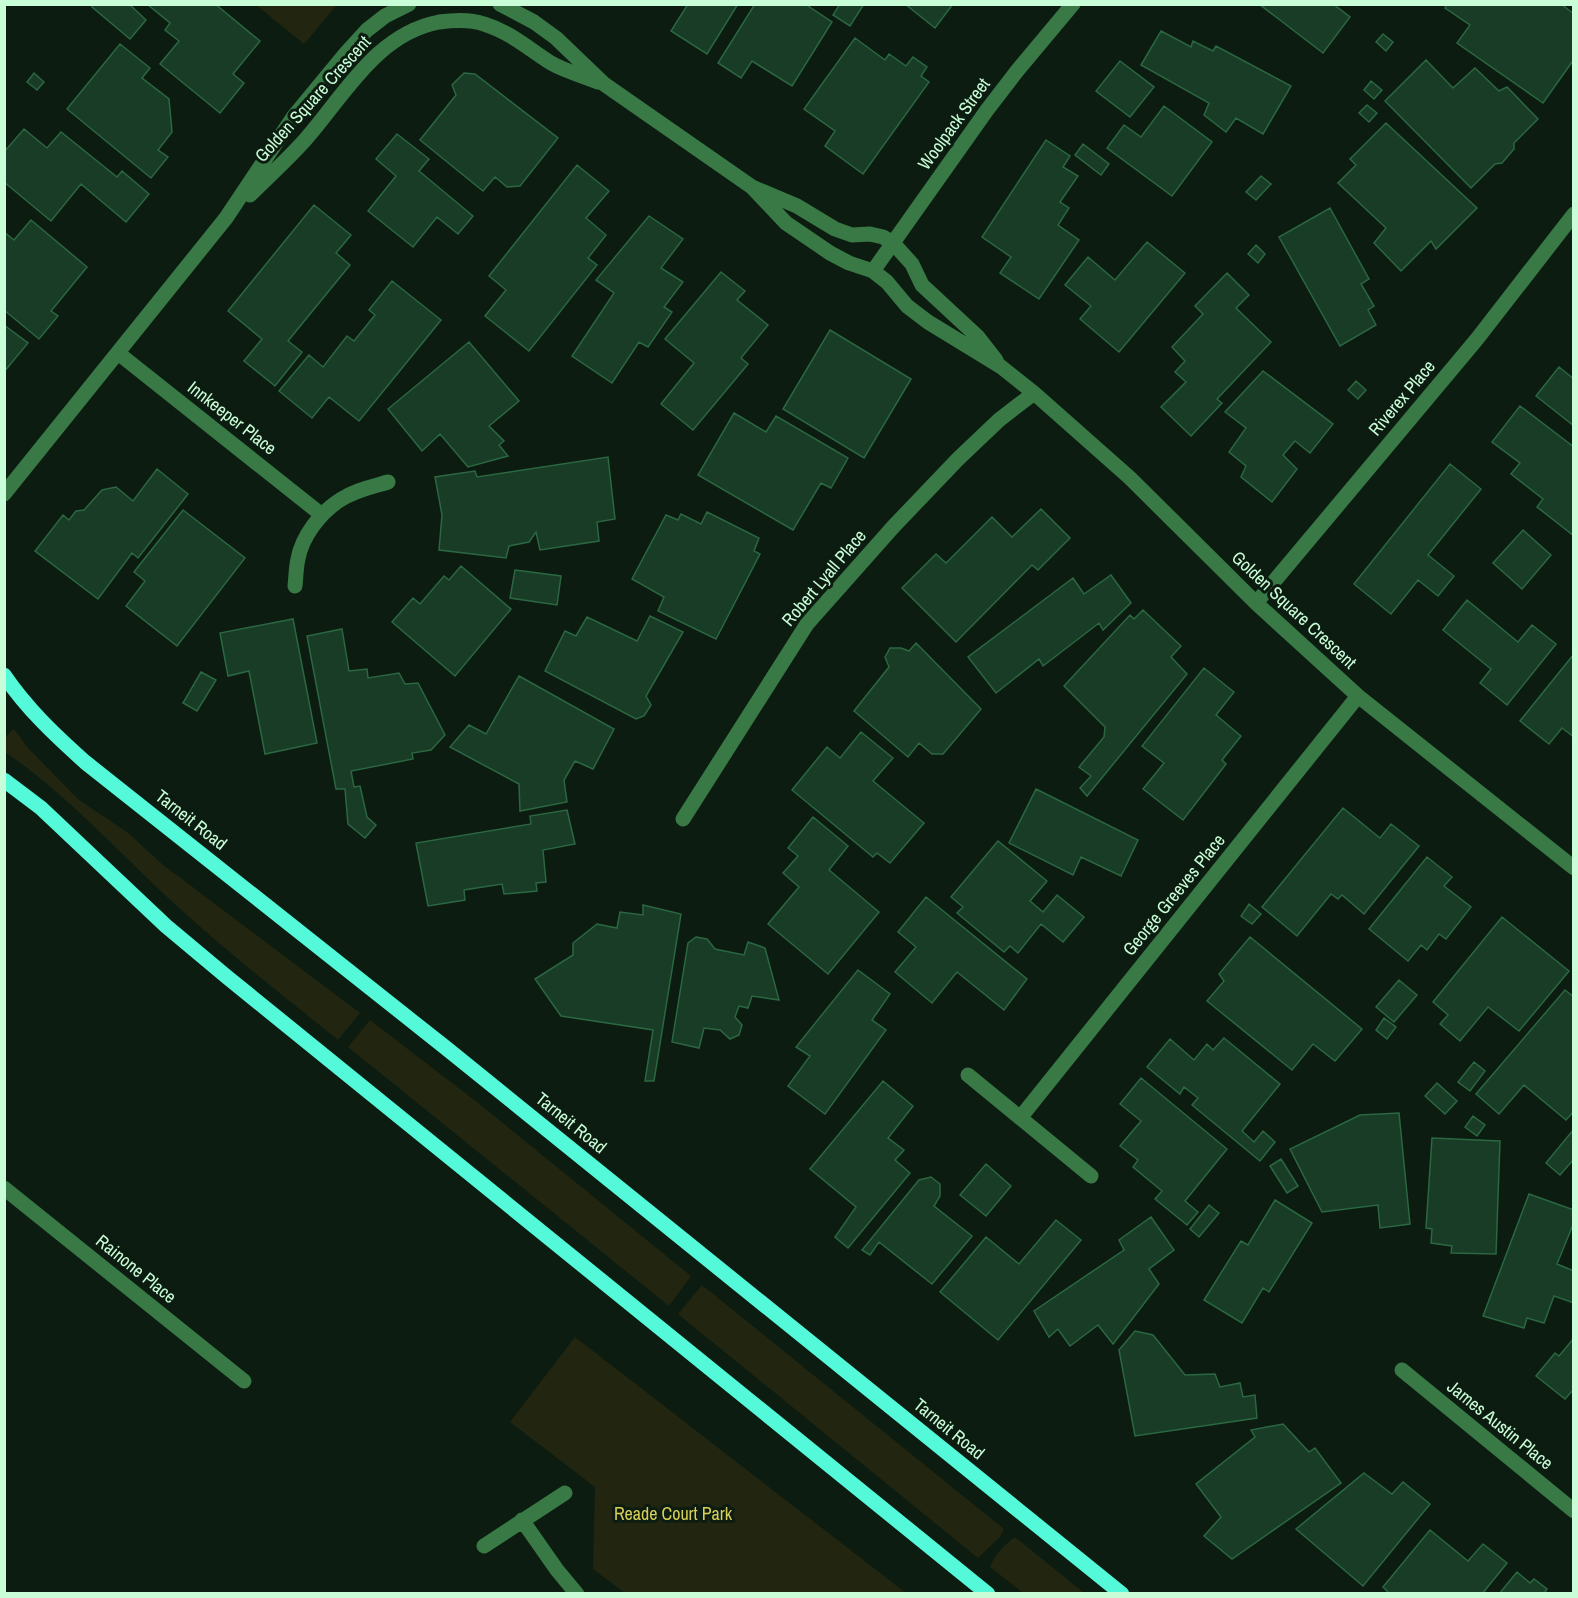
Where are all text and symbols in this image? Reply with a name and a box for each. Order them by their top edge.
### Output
street label: Golden Square Crescent [249,30,376,167]
street label: Woolpack Street [912,73,995,175]
street label: Riverex Place [1363,354,1441,441]
street label: Innkeeper Place [183,375,282,460]
street label: Robert Lyall Place [776,524,872,631]
street label: Golden Square Crescent [1226,545,1362,674]
street label: Tarneit Road [150,784,232,856]
street label: George Greeves Place [1117,828,1231,961]
street label: Tarneit Road [530,1086,612,1159]
street label: Rainone Place [91,1228,182,1309]
street label: James Austin Place [1442,1374,1559,1475]
street label: Tarneit Road [908,1392,990,1465]
park label: Reade Court Park [614,1501,733,1526]

